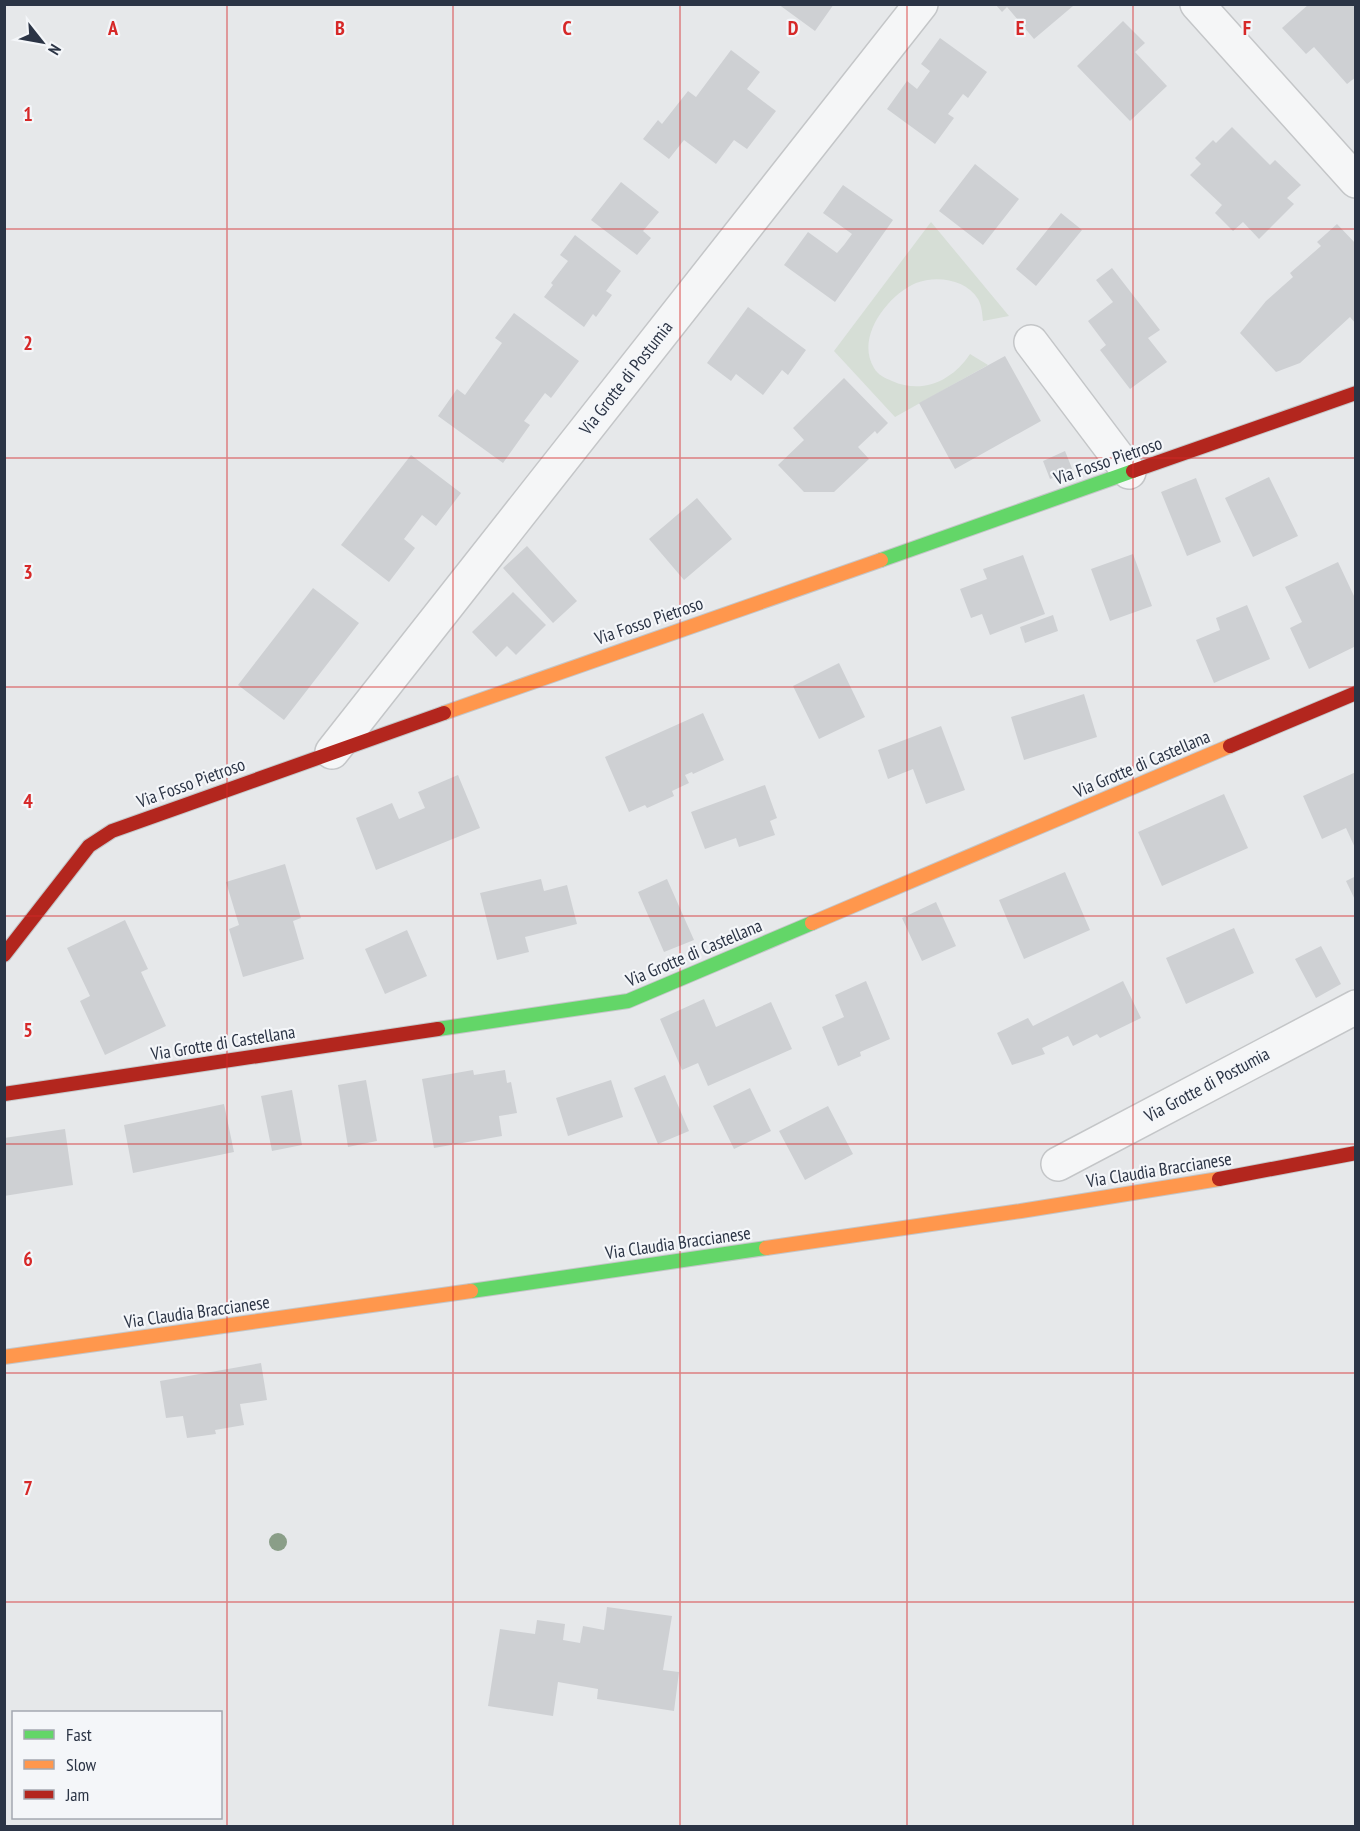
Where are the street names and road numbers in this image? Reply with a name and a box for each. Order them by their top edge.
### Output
street label: Via Grotte di Postumia [573,316,677,440]
street label: Via Fosso Pietroso [1050,431,1165,490]
street label: Via Fosso Pietroso [591,591,706,650]
street label: Via Grotte di Castellana [1069,725,1213,803]
street label: Via Fosso Pietroso [133,752,248,813]
street label: Via Grotte di Castellana [621,914,765,992]
street label: Via Grotte di Castellana [148,1020,297,1065]
street label: Via Grotte di Postumia [1139,1042,1273,1128]
street label: Via Claudia Braccianese [1084,1147,1233,1192]
street label: Via Claudia Braccianese [603,1221,752,1264]
street label: Via Claudia Braccianese [122,1290,271,1333]

